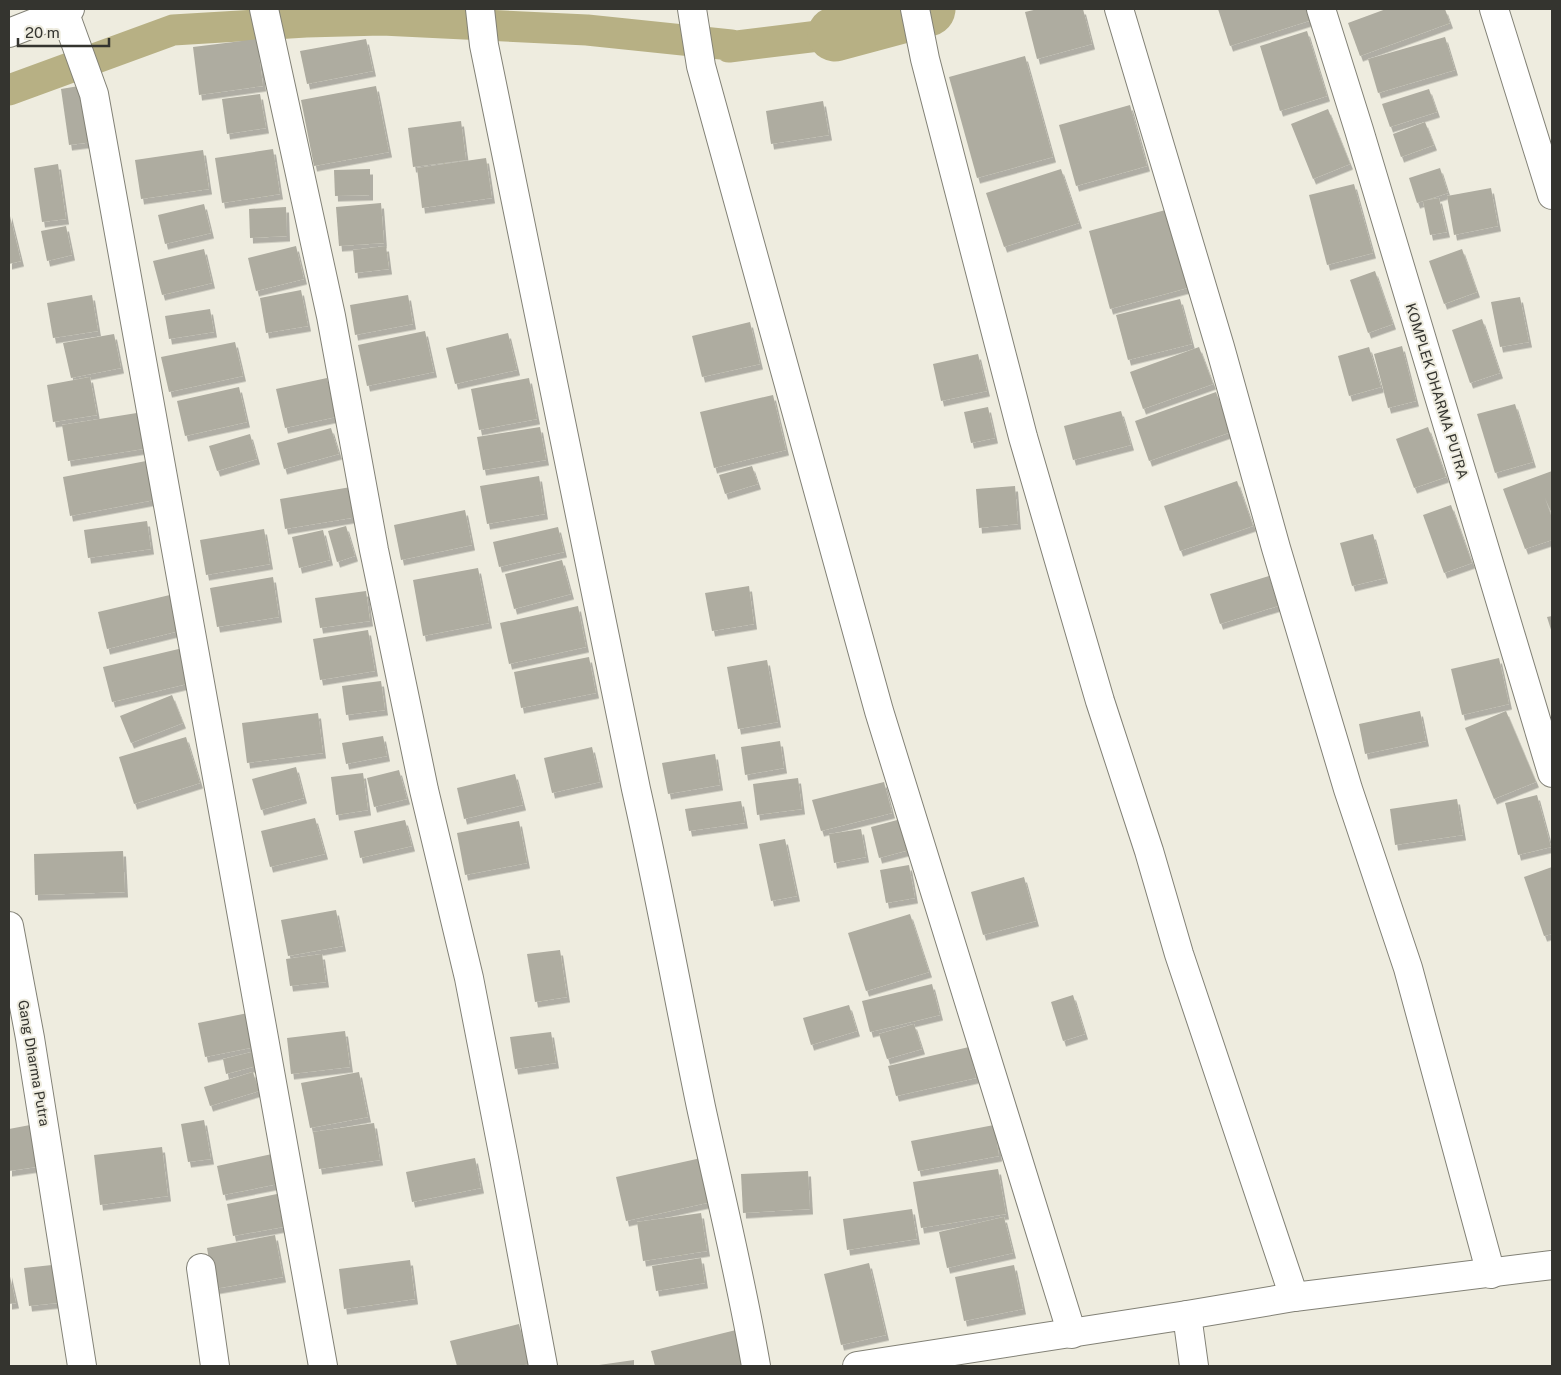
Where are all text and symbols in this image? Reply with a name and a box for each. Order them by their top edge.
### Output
scale bar [18,15,109,47]
text: 20 m [25,24,60,41]
street label: KOMPLEK DHARMA PUTRA [1403,301,1471,481]
street label: Gang Dharma Putra [15,999,53,1127]

